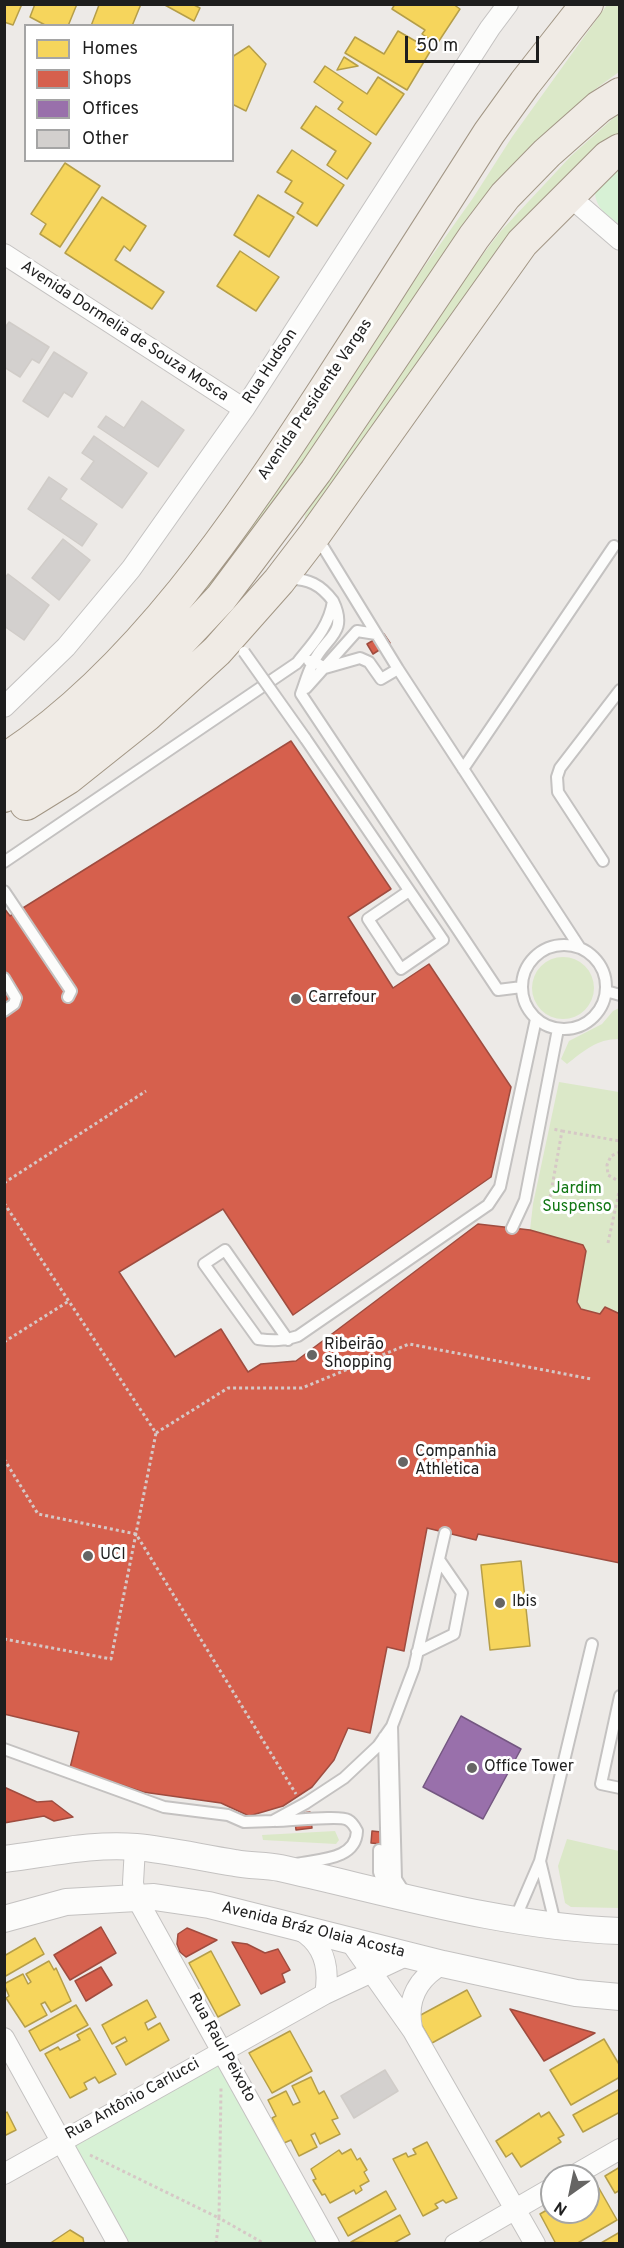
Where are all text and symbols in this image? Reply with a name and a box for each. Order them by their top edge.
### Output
legend [24,24,234,162]
scale bar [408,24,542,62]
text: 50 m [416,35,458,58]
text: Homes [82,38,138,61]
text: Shops [82,68,132,91]
text: Offices [82,98,139,121]
text: Other [82,128,129,151]
street label: Avenida Dormelia de Souza Mosca [17,258,231,406]
street label: Avenida Presidente Vargas [255,316,377,484]
street label: Rua Hudson [240,326,302,408]
place label: Carrefour [308,989,376,1009]
marker: Carrefour [289,992,303,1006]
park label: Jardim Suspenso [542,1180,612,1218]
place label: Ribeirão Shopping [324,1336,392,1374]
marker: Ribeirão Shopping [305,1348,319,1362]
place label: Companhia Athletica [415,1443,496,1481]
marker: Companhia Athletica [396,1455,410,1469]
place label: UCI [100,1546,126,1566]
marker: UCI [81,1549,95,1563]
place label: Ibis [512,1593,537,1613]
marker: Ibis [493,1596,507,1610]
place label: Office Tower [484,1758,574,1778]
marker: Office Tower [465,1761,479,1775]
street label: Avenida Bráz Olaia Acosta [219,1899,407,1963]
street label: Rua Raul Peixoto [183,1990,259,2106]
street label: Rua Antônio Carlucci [63,2055,203,2145]
north arrow [540,2164,600,2224]
text: N [551,2196,572,2219]

